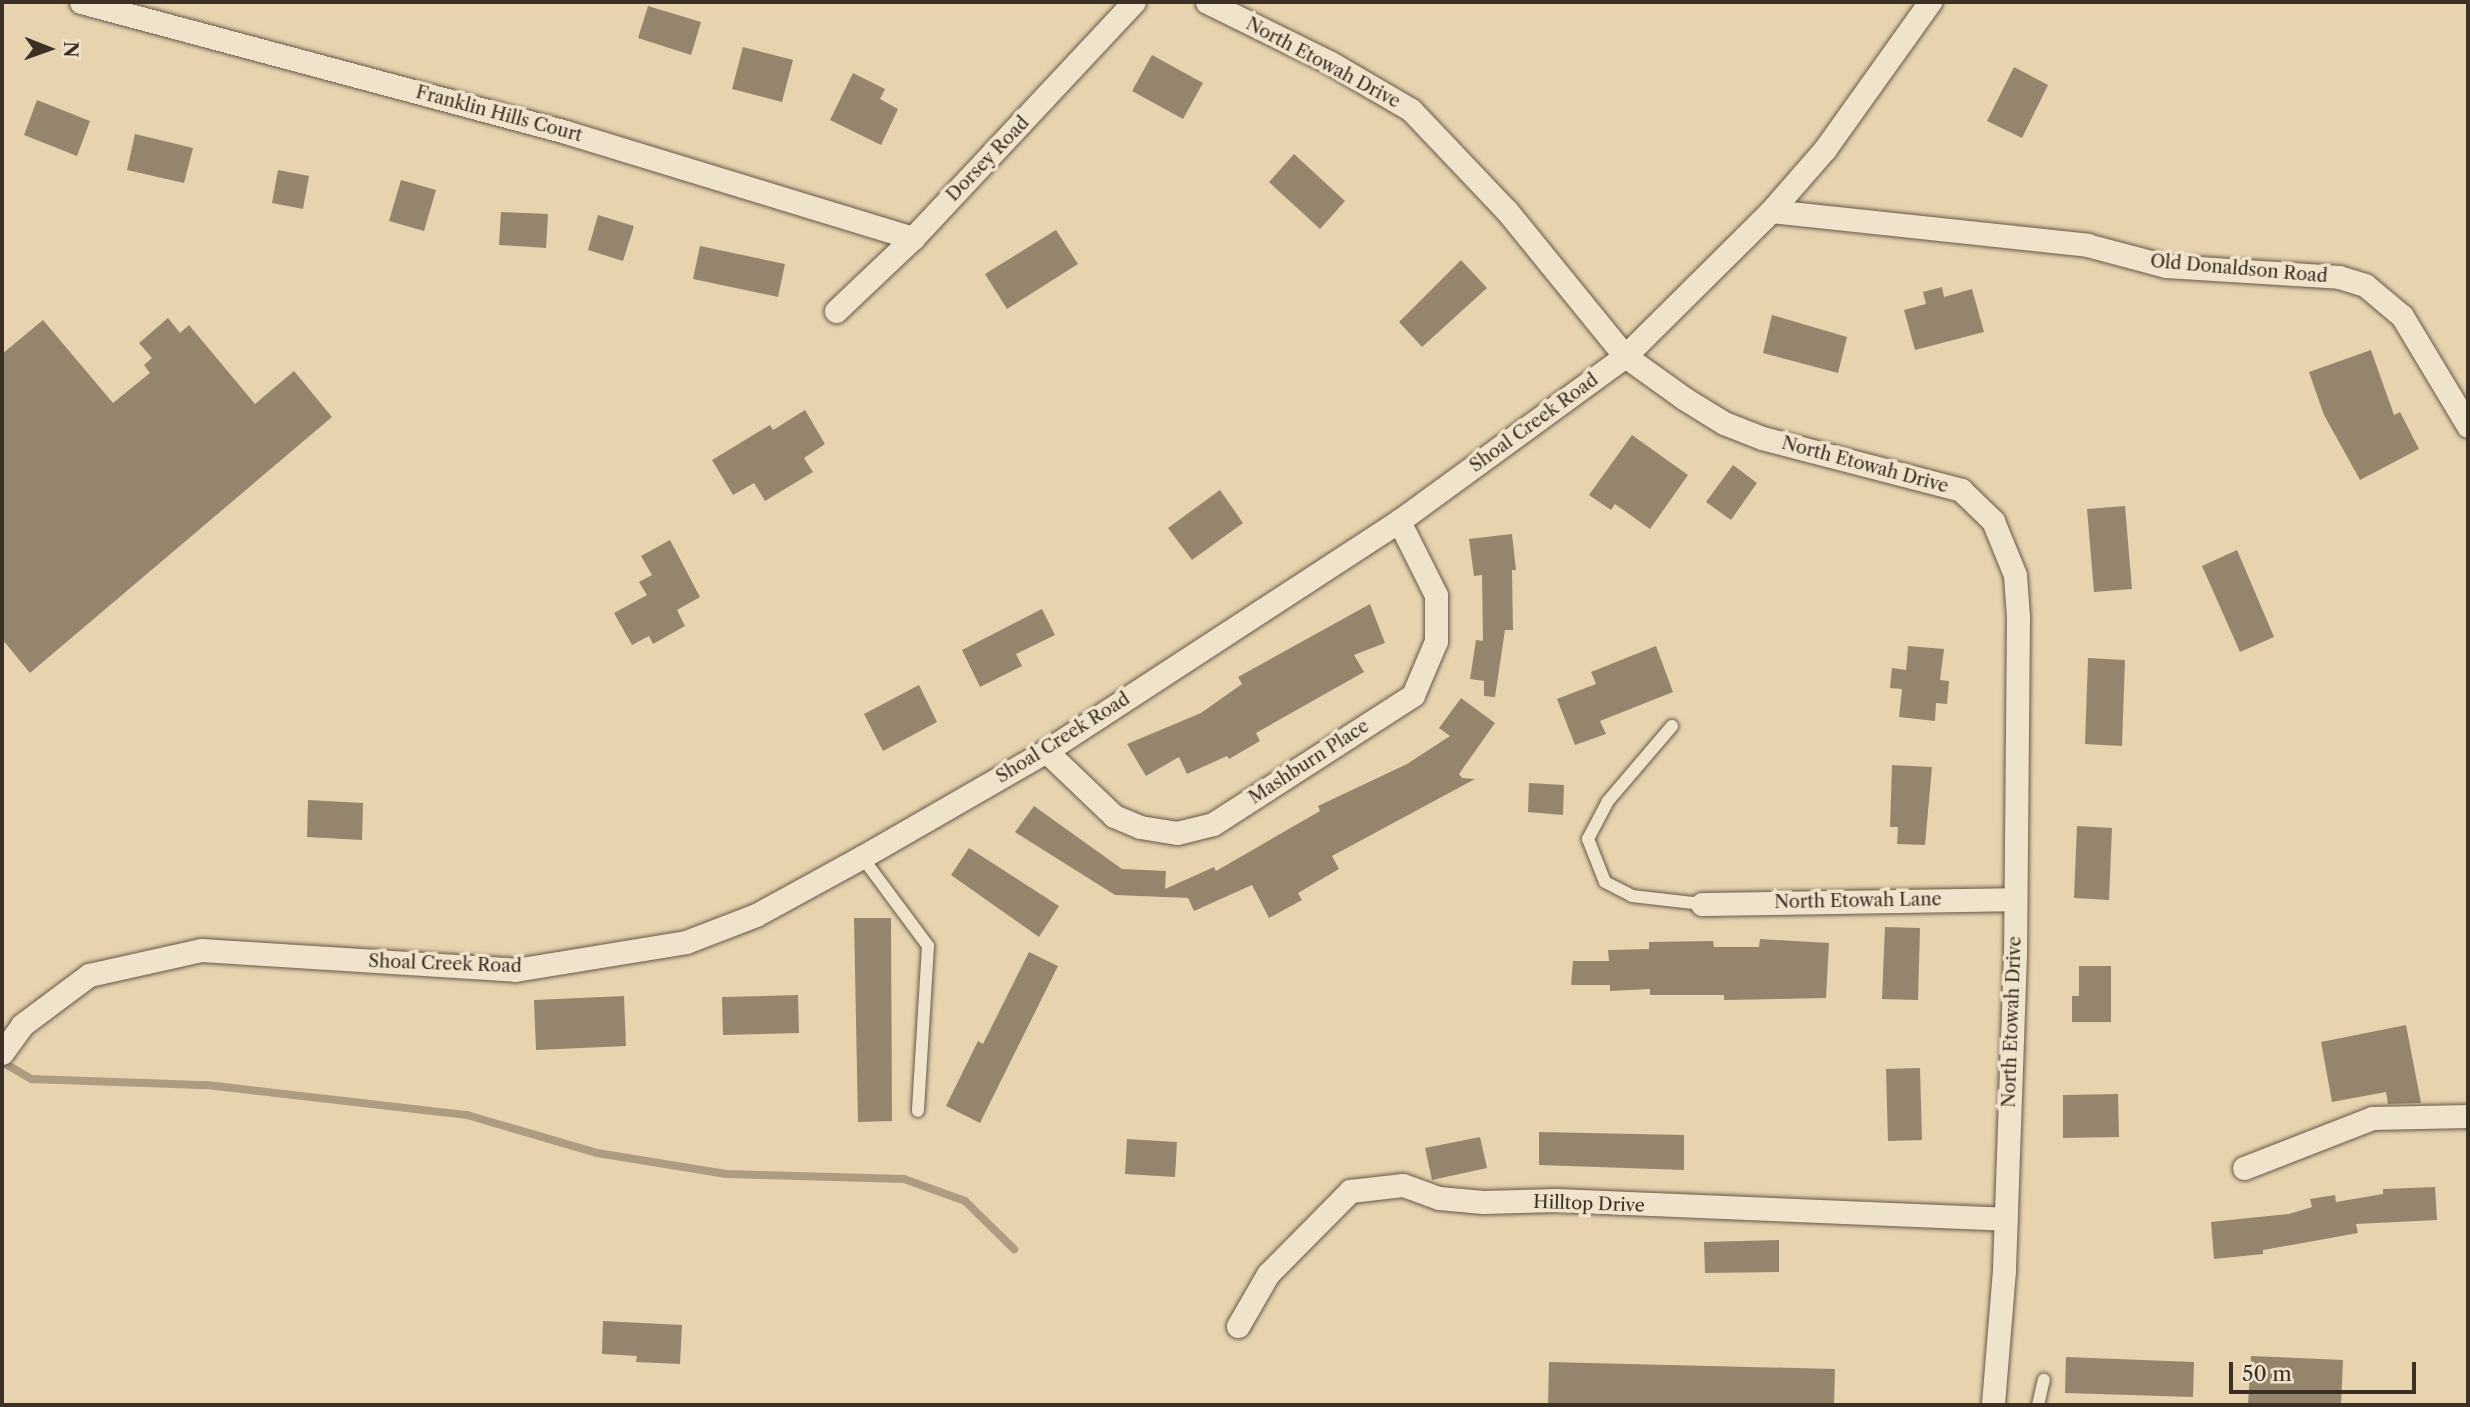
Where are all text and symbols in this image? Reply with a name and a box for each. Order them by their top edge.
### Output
street label: North Etowah Drive [1242,13,1404,113]
north arrow [14,14,84,84]
text: N [59,41,82,58]
street label: Franklin Hills Court [413,81,585,147]
street label: Dorsey Road [942,112,1034,206]
street label: Old Donaldson Road [2149,250,2329,288]
street label: Shoal Creek Road [1465,369,1603,477]
street label: North Etowah Drive [1779,432,1951,498]
street label: Shoal Creek Road [992,688,1134,788]
street label: Mashburn Place [1245,715,1373,809]
street label: North Etowah Lane [1774,889,1942,913]
street label: North Etowah Drive [1998,936,2026,1108]
street label: Shoal Creek Road [368,951,522,977]
street label: Hilltop Drive [1533,1191,1645,1217]
scale bar [2232,1348,2419,1392]
text: 50 m [2242,1361,2292,1386]

